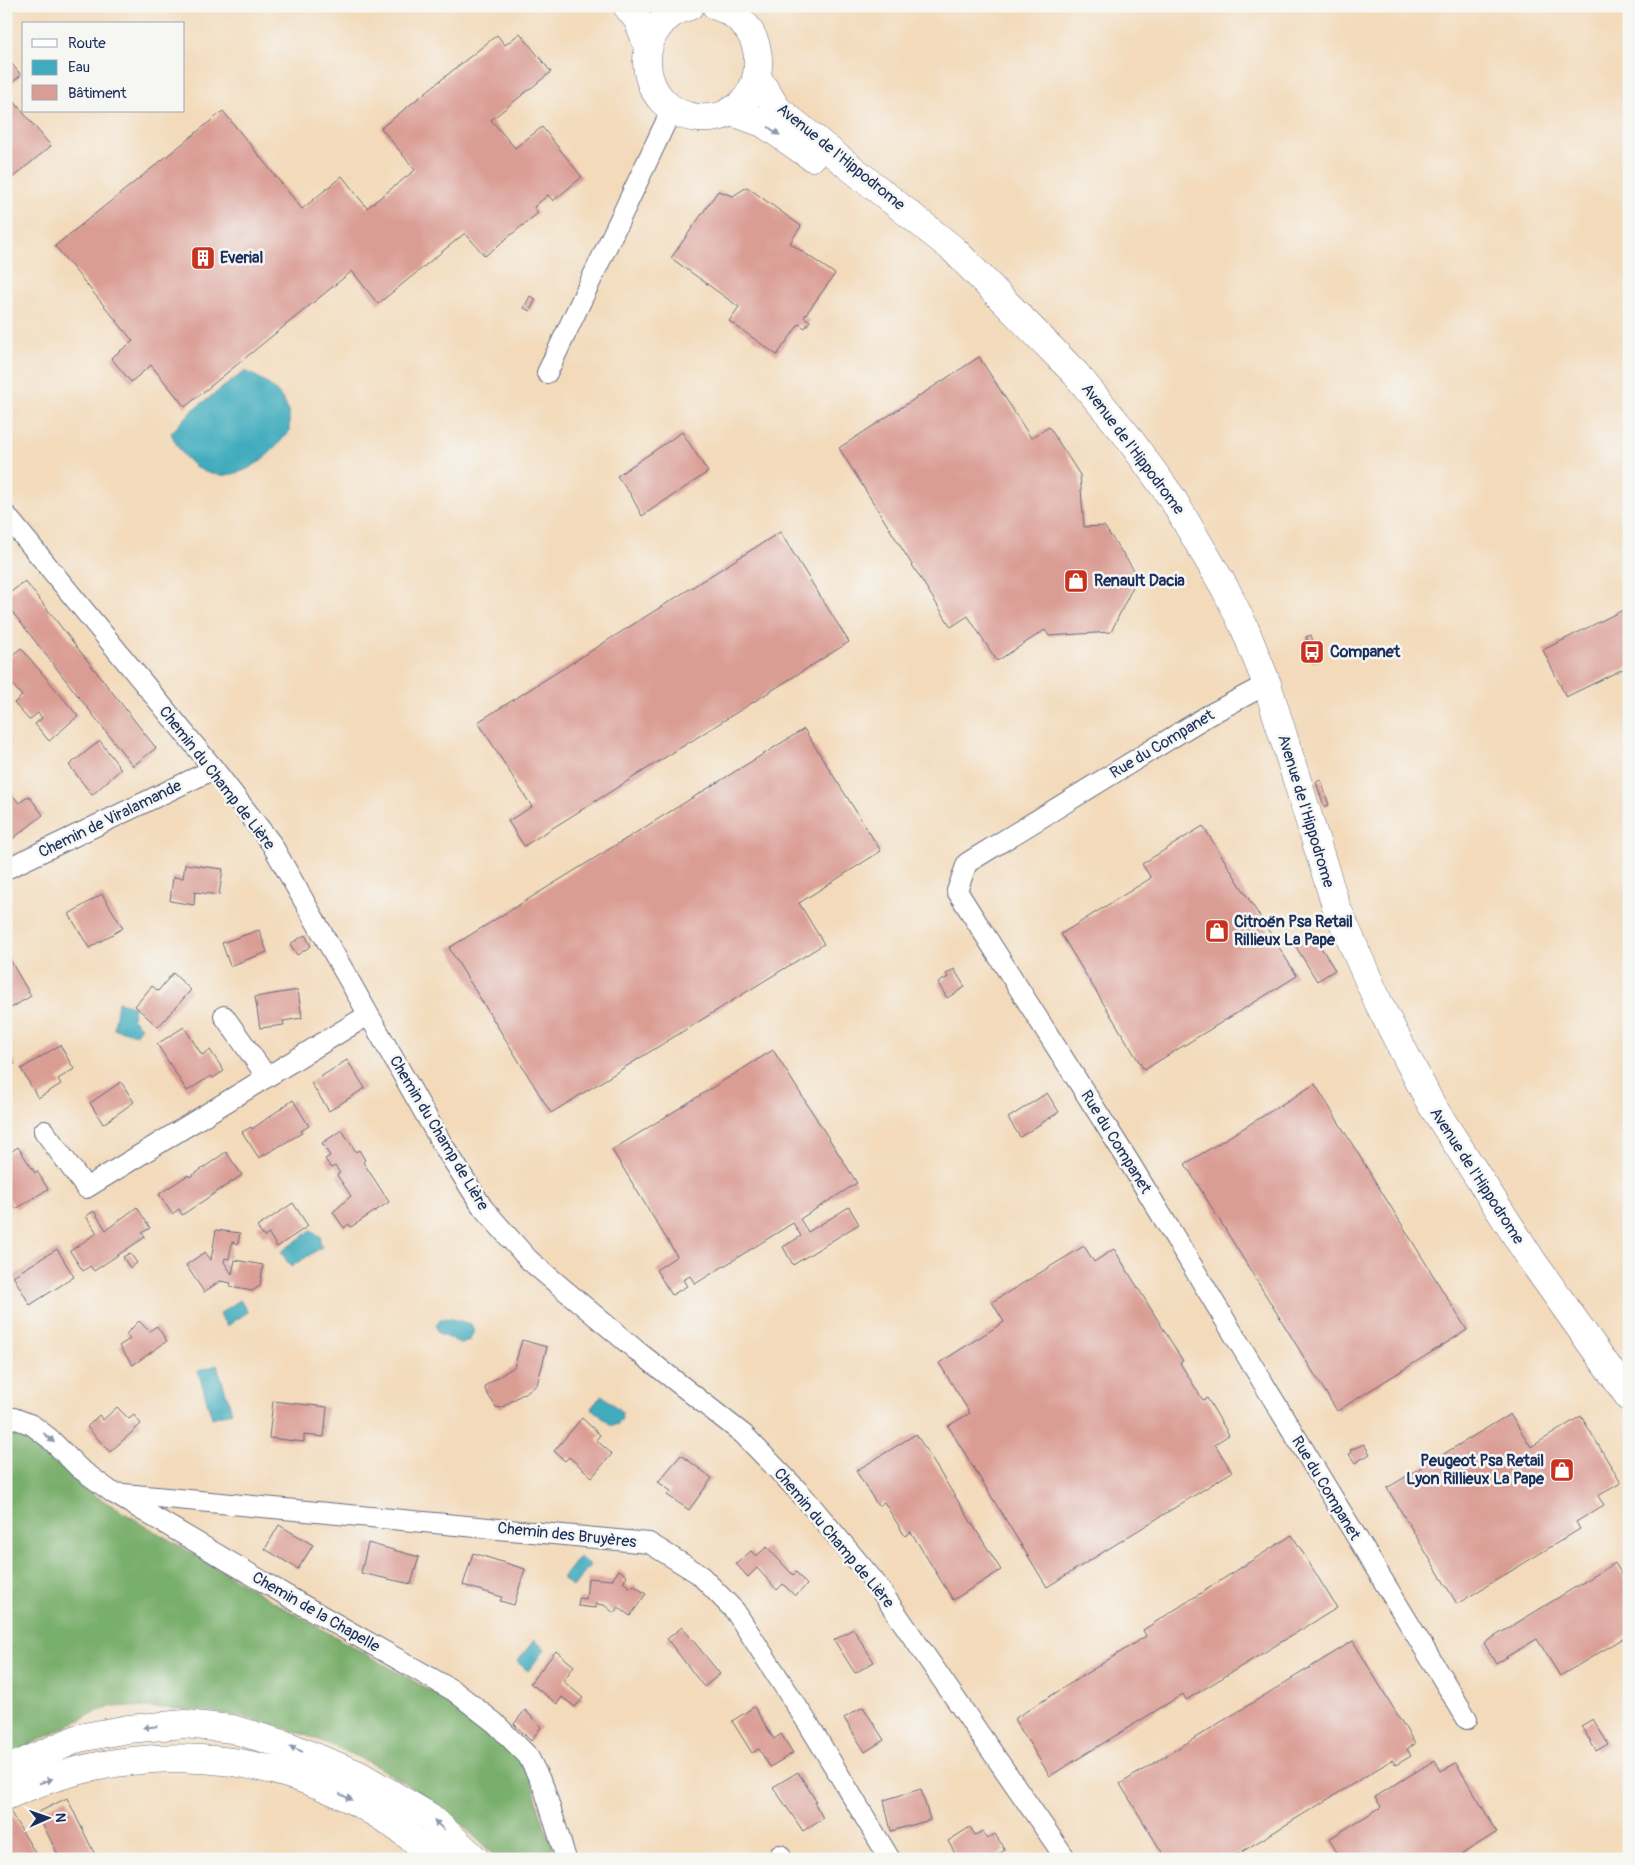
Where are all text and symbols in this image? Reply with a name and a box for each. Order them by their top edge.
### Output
legend [22,22,185,112]
text: Route [68,34,106,53]
text: Eau [68,58,90,77]
text: Bâtiment [68,84,128,103]
street label: Avenue de l'Hippodrome [773,99,909,215]
one-way arrow [767,126,781,136]
building icon: Everial [190,245,216,271]
place label: Everial [220,248,263,268]
street label: Avenue de l'Hippodrome [1077,379,1189,519]
shop icon: Renault Dacia [1063,568,1089,594]
place label: Renault Dacia [1094,571,1185,591]
bus stop icon: Companet [1299,639,1325,665]
place label: Companet [1330,642,1401,662]
street label: Chemin du Champ de Lière [155,702,279,854]
street label: Rue du Companet [1106,705,1218,783]
street label: Avenue de l'Hippodrome [1273,732,1339,890]
street label: Chemin de Viralamande [35,776,185,862]
place label: Citroën Psa Retail Rillieux La Pape [1234,912,1353,950]
shop icon: Citroën Psa Retail Rillieux La Pape [1204,918,1230,944]
street label: Chemin du Champ de Lière [385,1052,493,1214]
street label: Rue du Companet [1076,1087,1156,1198]
street label: Avenue de l'Hippodrome [1425,1104,1529,1248]
street label: Rue du Companet [1287,1432,1365,1544]
one-way arrow [42,1433,55,1444]
place label: Peugeot Psa Retail Lyon Rillieux La Pape [1406,1451,1545,1489]
shop icon: Peugeot Psa Retail Lyon Rillieux La Pape [1549,1457,1575,1483]
street label: Chemin du Champ de Lière [769,1464,899,1612]
street label: Chemin des Bruyères [497,1518,637,1552]
street label: Chemin de la Chapelle [248,1567,384,1657]
one-way arrow [141,1724,157,1732]
one-way arrow [289,1745,303,1753]
one-way arrow [38,1777,53,1784]
north arrow [22,1792,72,1842]
one-way arrow [339,1793,353,1801]
text: N [52,1813,69,1823]
one-way arrow [433,1819,445,1831]

